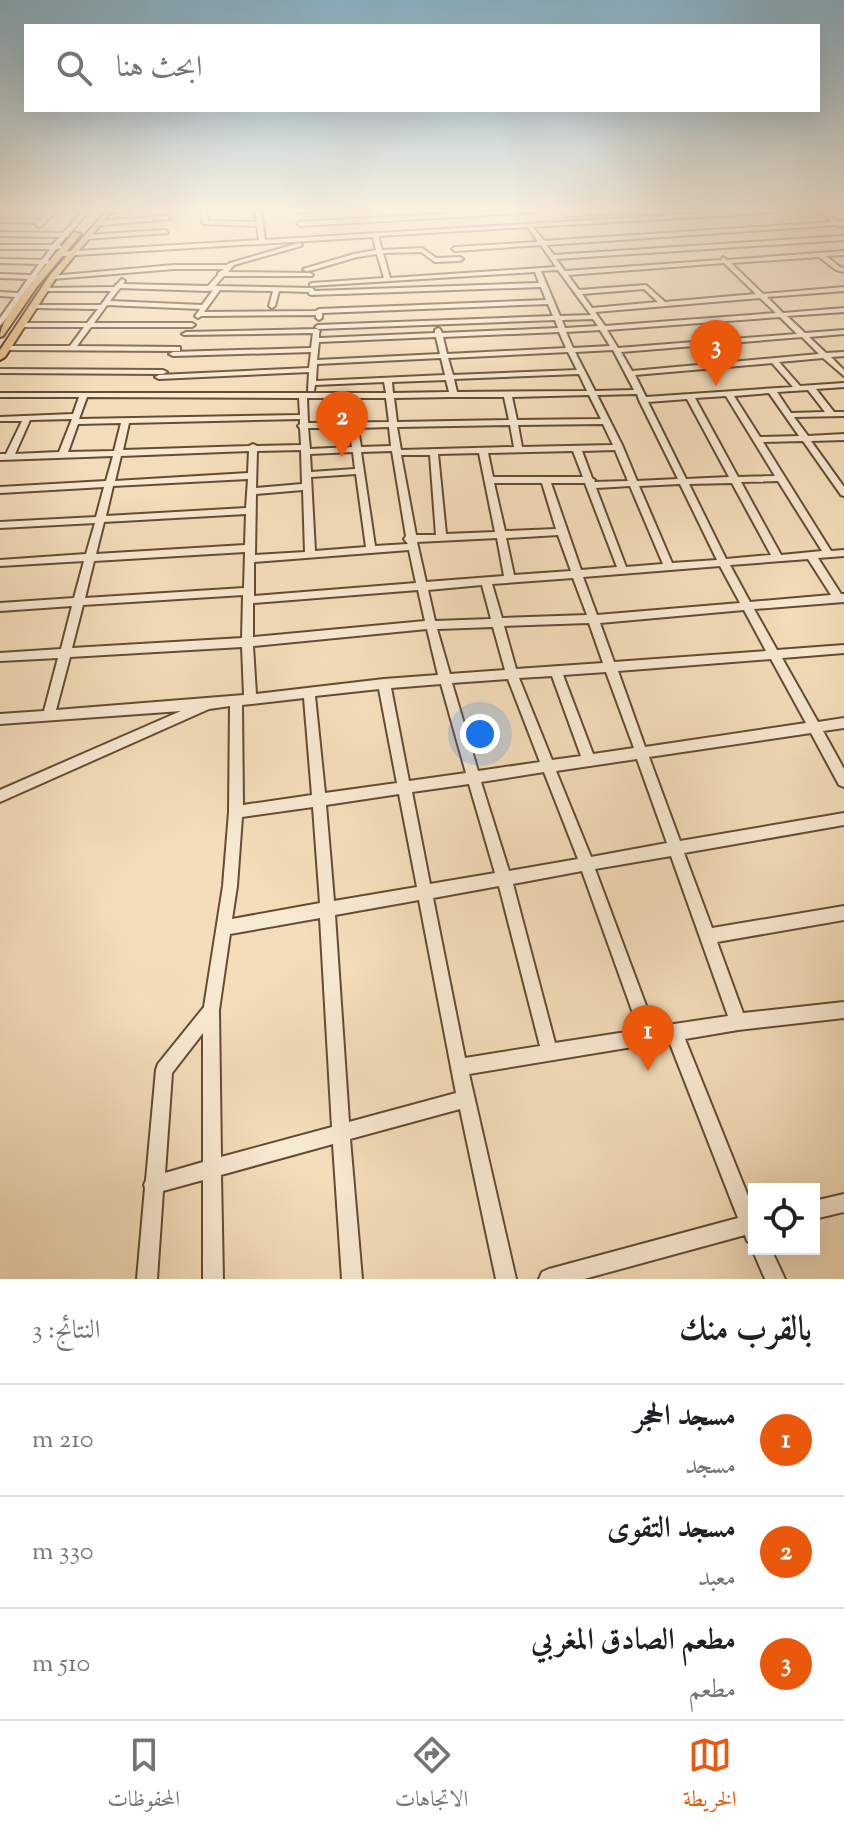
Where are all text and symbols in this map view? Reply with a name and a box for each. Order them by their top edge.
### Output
search box [24,24,820,112]
icon: search [52,46,96,90]
text: ابحث هنا [116,47,202,90]
pin: 3 [690,320,742,386]
pin: 2 [316,391,368,457]
your location [460,714,500,754]
pin: 1 [622,1005,674,1071]
map controls [748,1183,820,1255]
button: locate [748,1183,820,1255]
text: بالقرب منك [679,1306,812,1355]
text: النتائج: 3 [32,1313,100,1350]
text: مسجد الحجر [634,1396,736,1439]
text: 210 m [32,1422,94,1459]
text: 1 [782,1422,790,1459]
text: مسجد [685,1448,736,1485]
text: مسجد التقوى [607,1508,736,1551]
text: 330 m [32,1534,94,1571]
text: 2 [780,1534,792,1571]
text: معبد [698,1560,736,1597]
text: مطعم الصادق المغربي [531,1620,736,1663]
text: 510 m [32,1646,90,1683]
text: 3 [781,1646,791,1683]
text: مطعم [688,1672,736,1709]
tab: المحفوظات [107,1733,180,1820]
tab: الاتجاهات [395,1733,468,1820]
tab: الخريطة [683,1733,737,1820]

